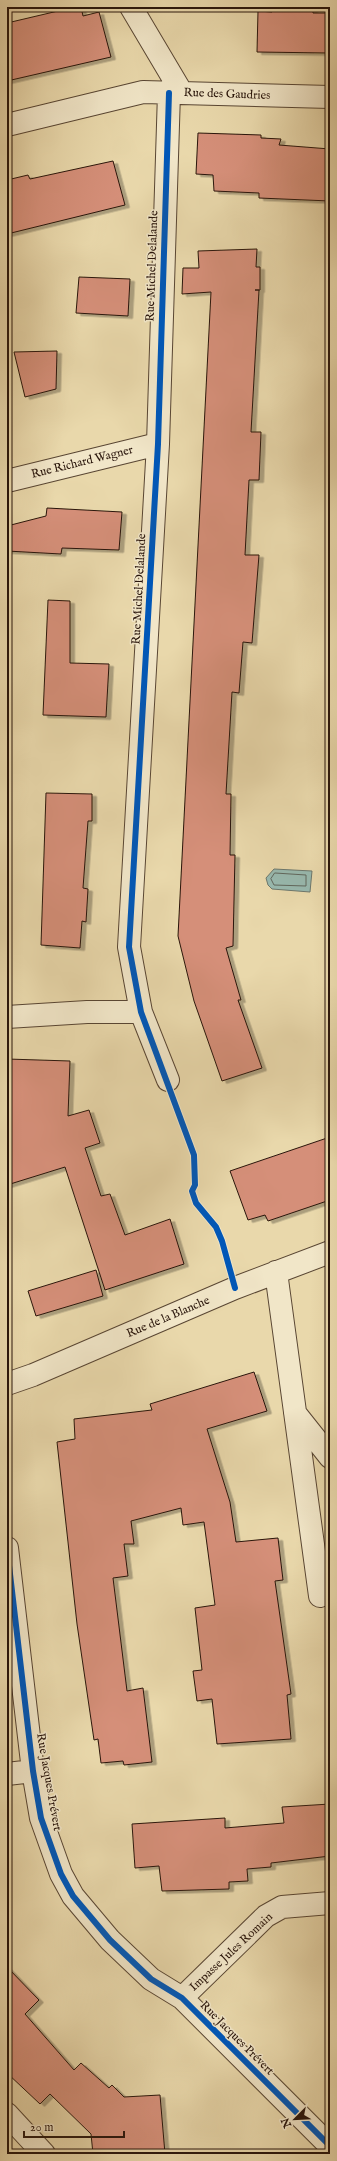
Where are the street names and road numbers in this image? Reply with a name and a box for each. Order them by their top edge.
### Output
street label: Rue des Gaudries [183,85,271,103]
street label: Rue Michel Delalande [143,210,161,322]
street label: Rue Richard Wagner [29,442,135,482]
street label: Rue Michel Delalande [129,533,149,645]
street label: Rue de la Blanche [124,1293,212,1341]
street label: Rue Jacques Prévert [32,1732,65,1832]
street label: Impasse Jules Romain [186,1909,277,1995]
street label: Rue Jacques Prévert [196,1998,277,2079]

